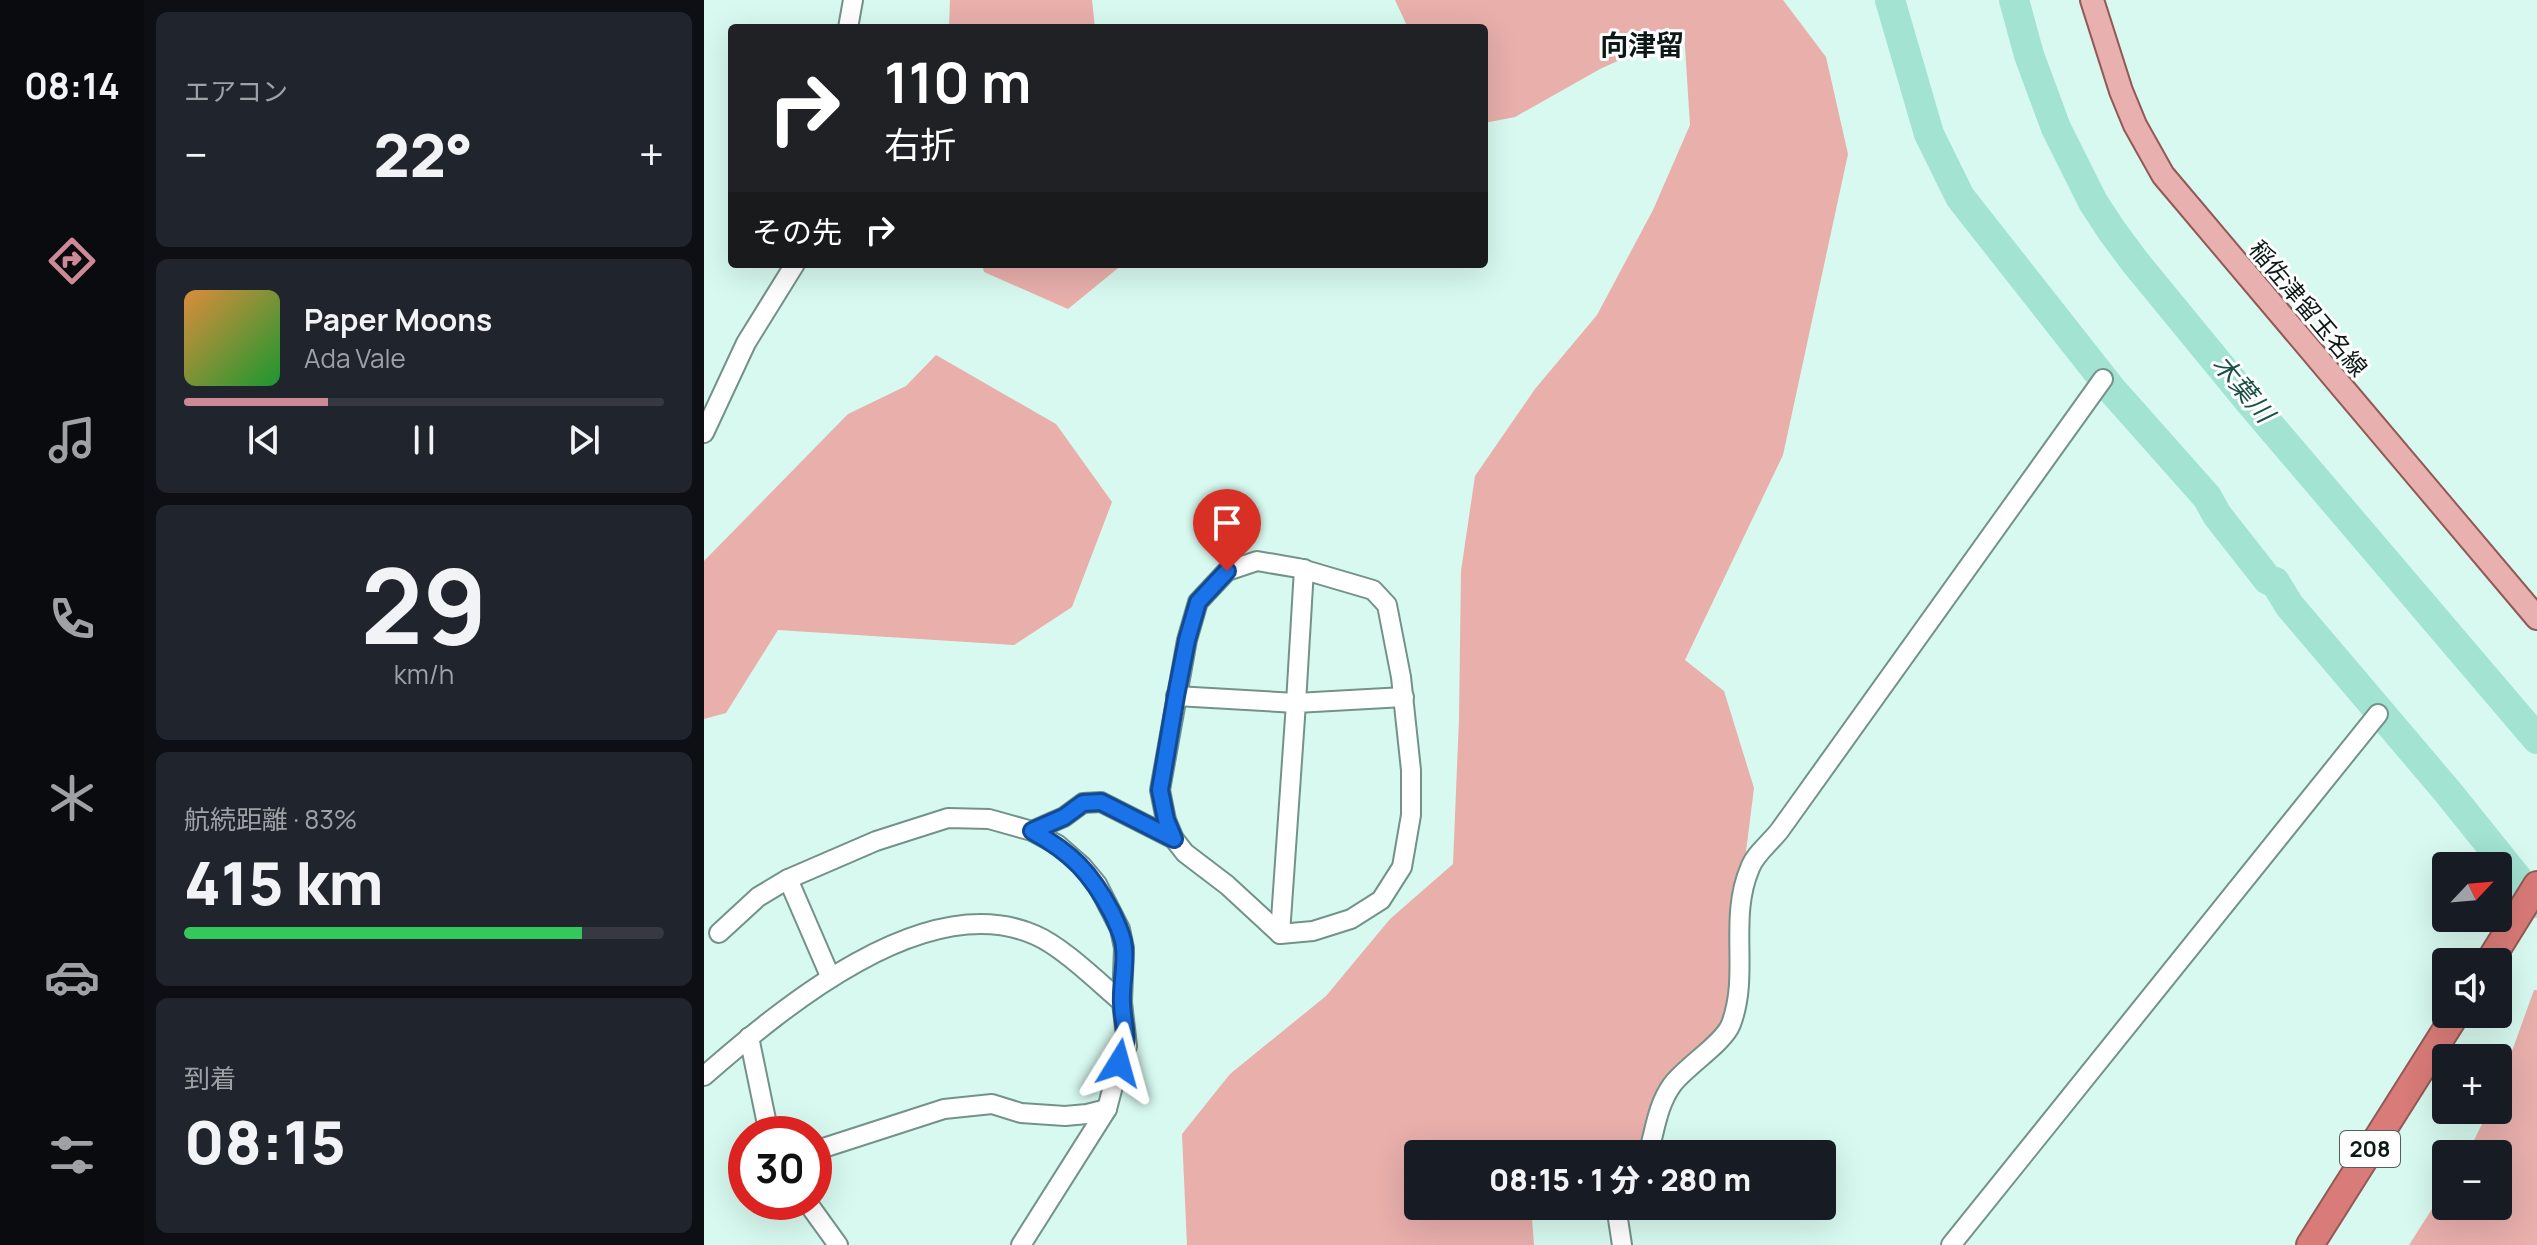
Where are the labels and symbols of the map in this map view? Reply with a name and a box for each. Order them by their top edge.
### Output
district label: 向津留 [1600,25,1684,63]
street label: 稲佐津留玉名線 [2242,233,2376,383]
water label: 木葉川 [2205,347,2285,432]
pin [1193,489,1261,571]
north arrow [2432,852,2512,932]
position arrow [1077,1021,1161,1105]
speed limit sign: 30 [728,1116,832,1220]
road number: 208 [2340,1131,2400,1167]

